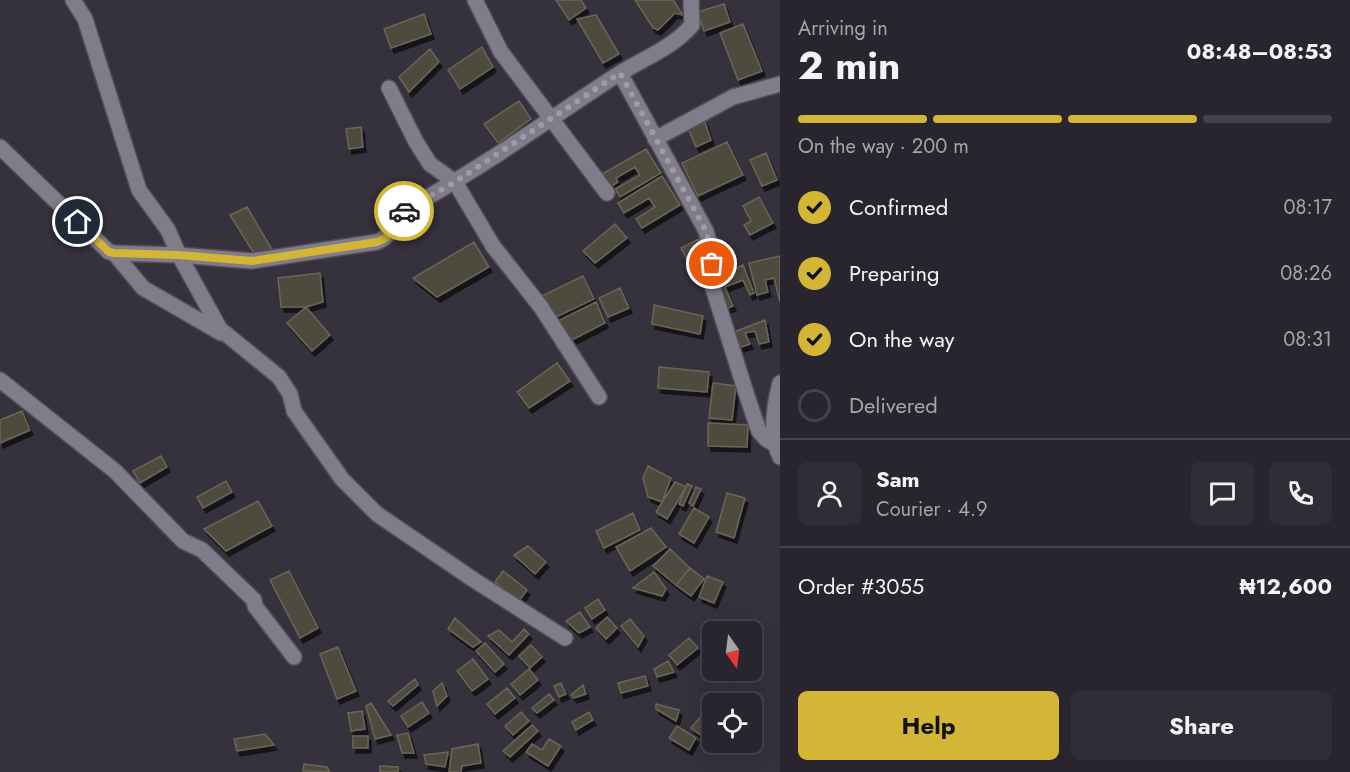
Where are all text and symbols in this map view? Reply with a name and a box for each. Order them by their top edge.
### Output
text: Arriving in [798,14,888,43]
text: 08:48–08:53 [1187,35,1332,67]
text: 2 min [798,37,900,94]
text: On the way · 200 m [798,132,969,161]
courier [374,181,434,241]
icon: check [798,191,831,224]
text: Confirmed [849,191,948,223]
text: 08:17 [1284,193,1332,222]
icon: car [388,195,421,228]
pin [52,196,103,247]
icon: home [61,205,94,238]
pin [686,238,737,289]
icon: bag [695,247,728,280]
icon: check [798,257,831,290]
text: Preparing [849,257,940,289]
text: 08:26 [1280,259,1332,288]
icon: check [798,323,831,356]
text: On the way [849,323,954,355]
text: 08:31 [1283,325,1332,354]
text: Delivered [849,389,938,421]
button: person [798,462,861,525]
button: chat [1191,462,1254,525]
button: phone [1269,462,1332,525]
text: Sam [876,463,920,495]
text: Courier · 4.9 [876,495,988,524]
text: Order #3055 [798,570,924,602]
text: ₦12,600 [1240,570,1332,602]
north arrow [702,621,762,681]
map controls [702,621,762,753]
button: Help [798,691,1059,760]
button: Share [1071,691,1332,760]
button: locate [702,693,762,753]

